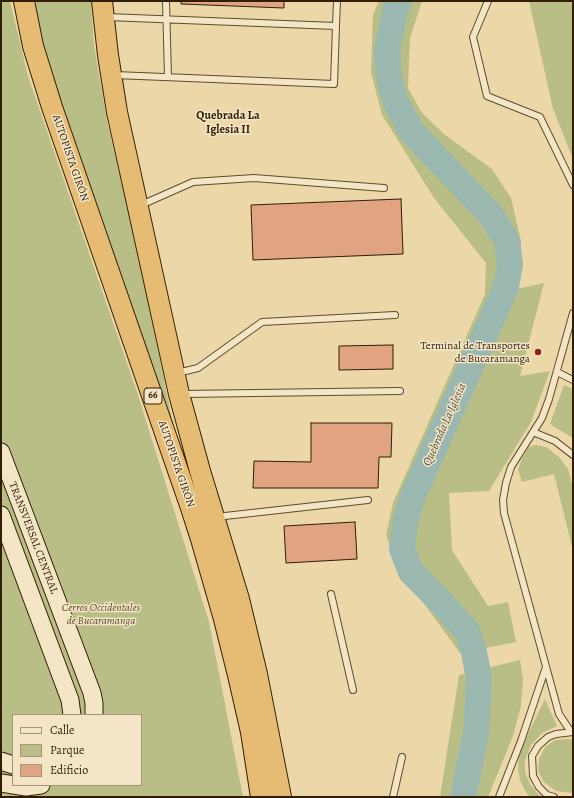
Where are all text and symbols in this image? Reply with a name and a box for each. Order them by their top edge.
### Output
district label: Quebrada La Iglesia II [196,109,260,137]
street label: AUTOPISTA GIRÓN [49,113,91,203]
place label: Terminal de Transportes de Bucaramanga [420,339,530,365]
marker: Terminal de Transportes de Bucaramanga [533,347,543,357]
water label: Quebrada La Iglesia [420,381,470,469]
road number: 66 [144,388,162,404]
street label: AUTOPISTA GIRÓN [155,419,197,509]
street label: TRANSVERSAL CENTRAL [6,480,60,596]
park label: Cerros Occidentales de Bucaramanga [62,601,140,627]
legend [12,714,142,786]
text: Calle [50,722,74,738]
text: Parque [50,742,85,758]
text: Edificio [50,762,88,778]

